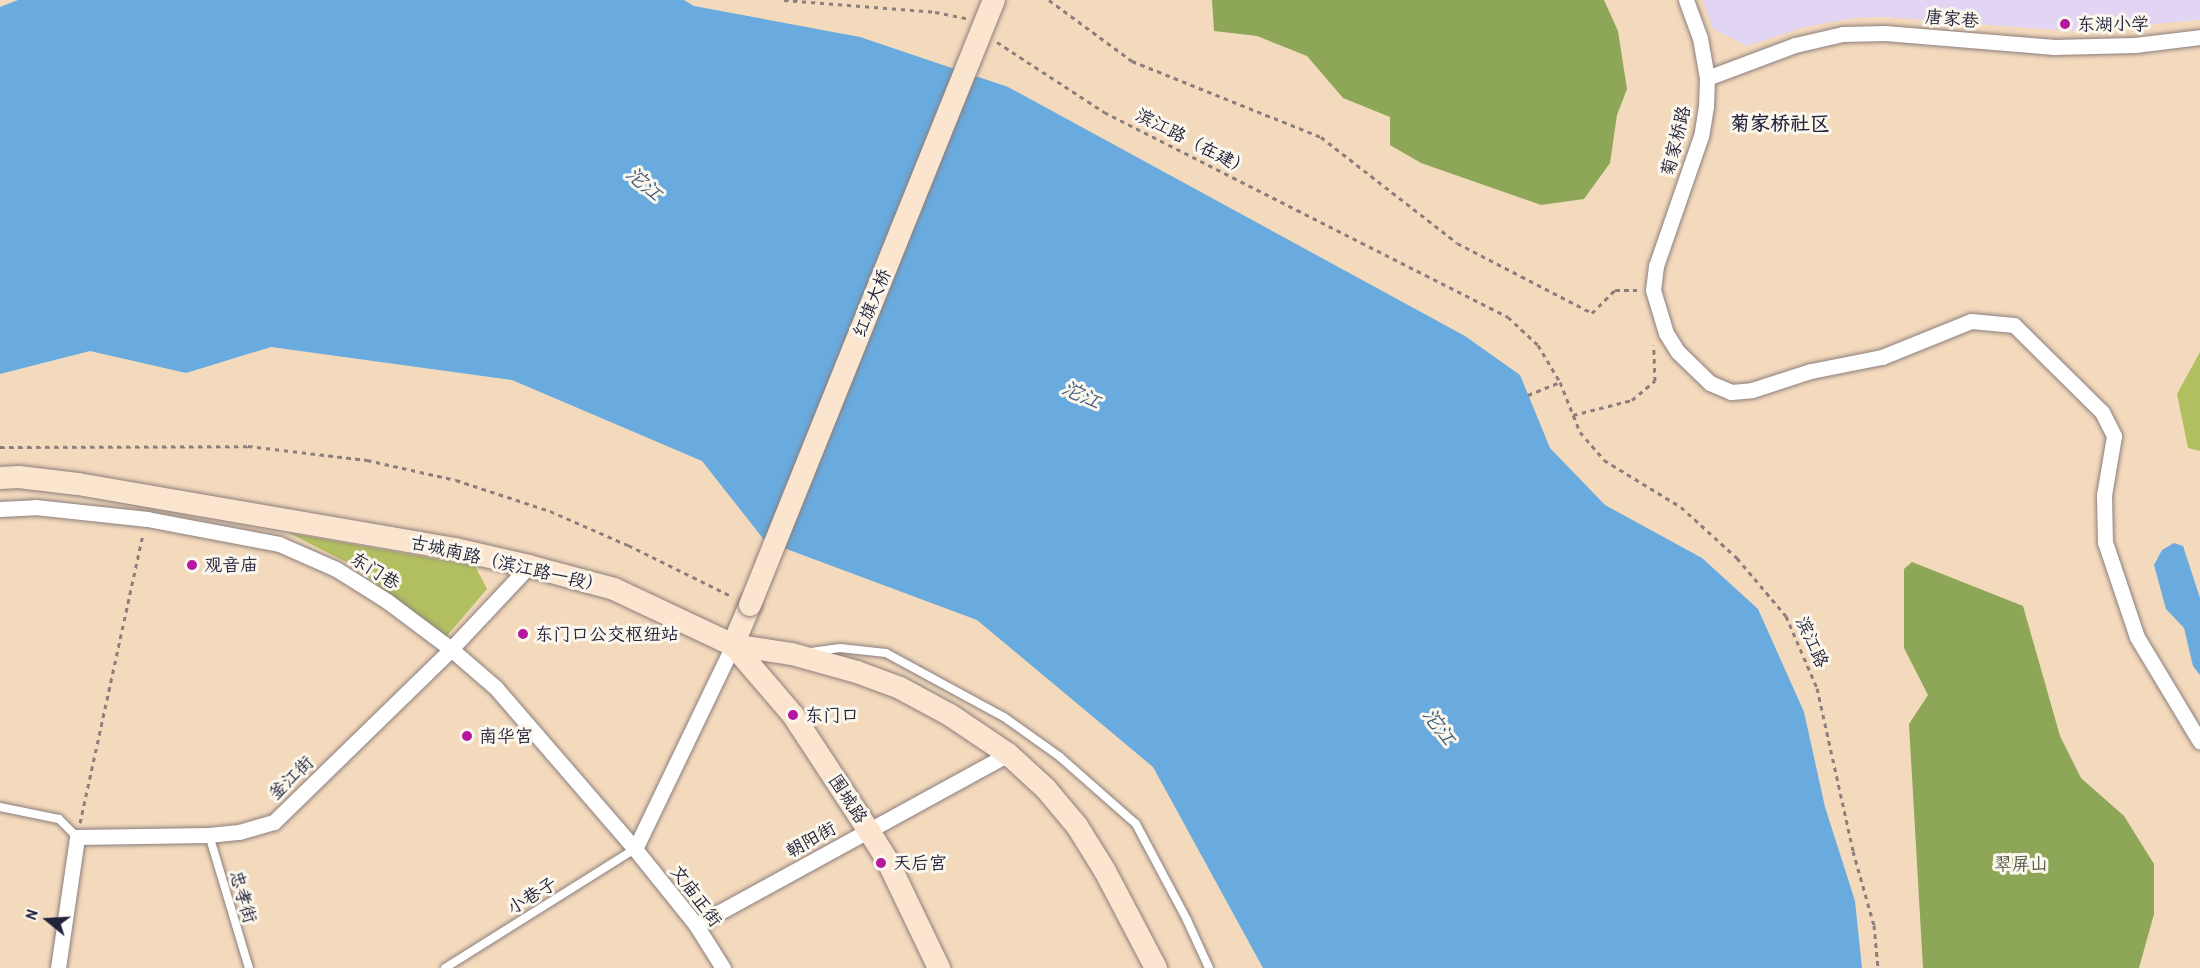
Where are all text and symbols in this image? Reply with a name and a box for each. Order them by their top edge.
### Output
street label: 唐家巷 [1924,6,1980,32]
place label: 东湖小学 [2077,13,2149,35]
marker: 东湖小学 [2058,17,2072,31]
street label: 菊家桥路 [1657,103,1695,179]
street label: 滨江路（在建） [1132,104,1254,180]
district label: 菊家桥社区 [1730,110,1830,134]
water label: 沱江 [622,161,668,205]
street label: 红旗大桥 [849,266,895,340]
water label: 沱江 [1059,375,1105,413]
street label: 古城南路（滨江路一段） [408,531,606,597]
street label: 东门巷 [346,548,404,594]
place label: 观音庙 [204,554,258,576]
marker: 观音庙 [185,558,199,572]
street label: 滨江路 [1791,613,1833,671]
place label: 东门口公交枢纽站 [535,623,679,645]
marker: 东门口公交枢纽站 [516,627,530,641]
water label: 沱江 [1419,703,1461,749]
place label: 东门口 [805,704,859,726]
marker: 东门口 [786,708,800,722]
place label: 南华宫 [479,725,533,747]
marker: 南华宫 [460,729,474,743]
street label: 釜江街 [264,751,318,805]
street label: 围城路 [824,770,872,828]
street label: 朝阳街 [782,817,840,863]
place label: 天后宫 [893,852,947,874]
park label: 翠屏山 [1994,853,2048,875]
marker: 天后宫 [874,856,888,870]
street label: 文庙正街 [666,861,726,931]
street label: 忠孝街 [225,868,261,926]
street label: 小巷子 [503,873,561,919]
north arrow [18,890,78,950]
text: N [19,907,43,922]

